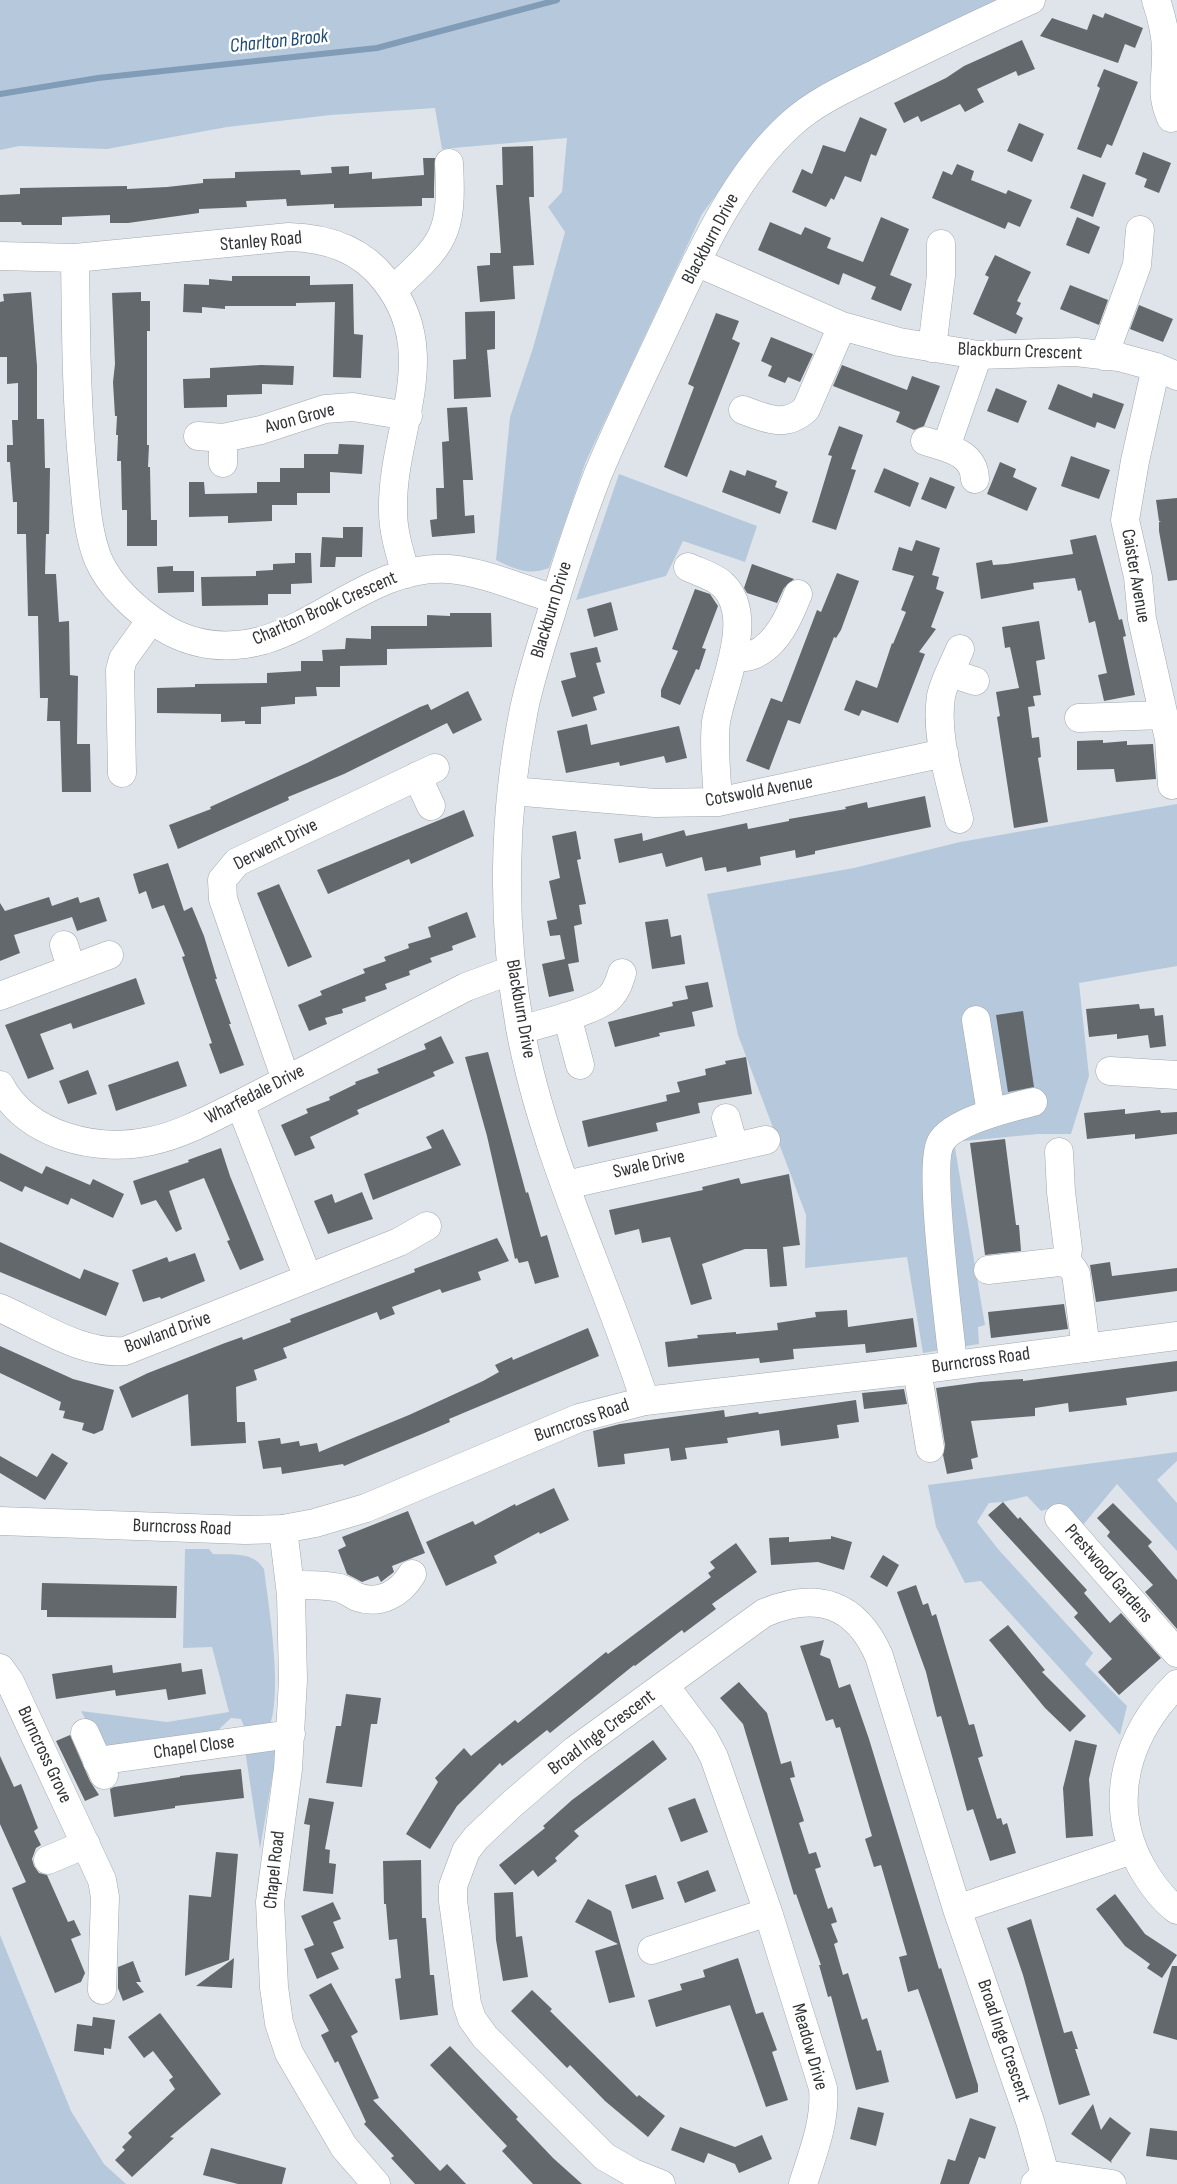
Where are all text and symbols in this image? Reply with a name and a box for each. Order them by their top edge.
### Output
water label: Charlton Brook [229,25,329,59]
street label: Blackburn Drive [678,190,744,288]
street label: Stanley Road [219,227,303,257]
street label: Blackburn Crescent [957,338,1083,366]
street label: Avon Grove [263,399,337,439]
street label: Caister Avenue [1116,527,1154,625]
street label: Blackburn Drive [527,559,577,661]
street label: Charlton Brook Crescent [249,567,401,651]
street label: Cotswold Avenue [703,771,815,813]
street label: Derwent Drive [230,814,322,876]
street label: Blackburn Drive [500,958,540,1060]
street label: Wharfedale Drive [201,1060,309,1130]
street label: Swale Drive [611,1146,687,1184]
street label: Bowland Drive [122,1307,214,1359]
street label: Burncross Road [931,1343,1031,1379]
street label: Burncross Road [532,1394,632,1448]
street label: Burncross Road [132,1515,232,1541]
street label: Prestwood Gardens [1059,1520,1157,1628]
street label: Broad Inge Crescent [544,1685,660,1781]
street label: Burncross Grove [12,1703,76,1807]
street label: Chapel Close [152,1731,236,1765]
street label: Chapel Road [260,1830,290,1910]
street label: Broad Inge Crescent [971,1977,1035,2105]
street label: Meadow Drive [786,2001,832,2093]

